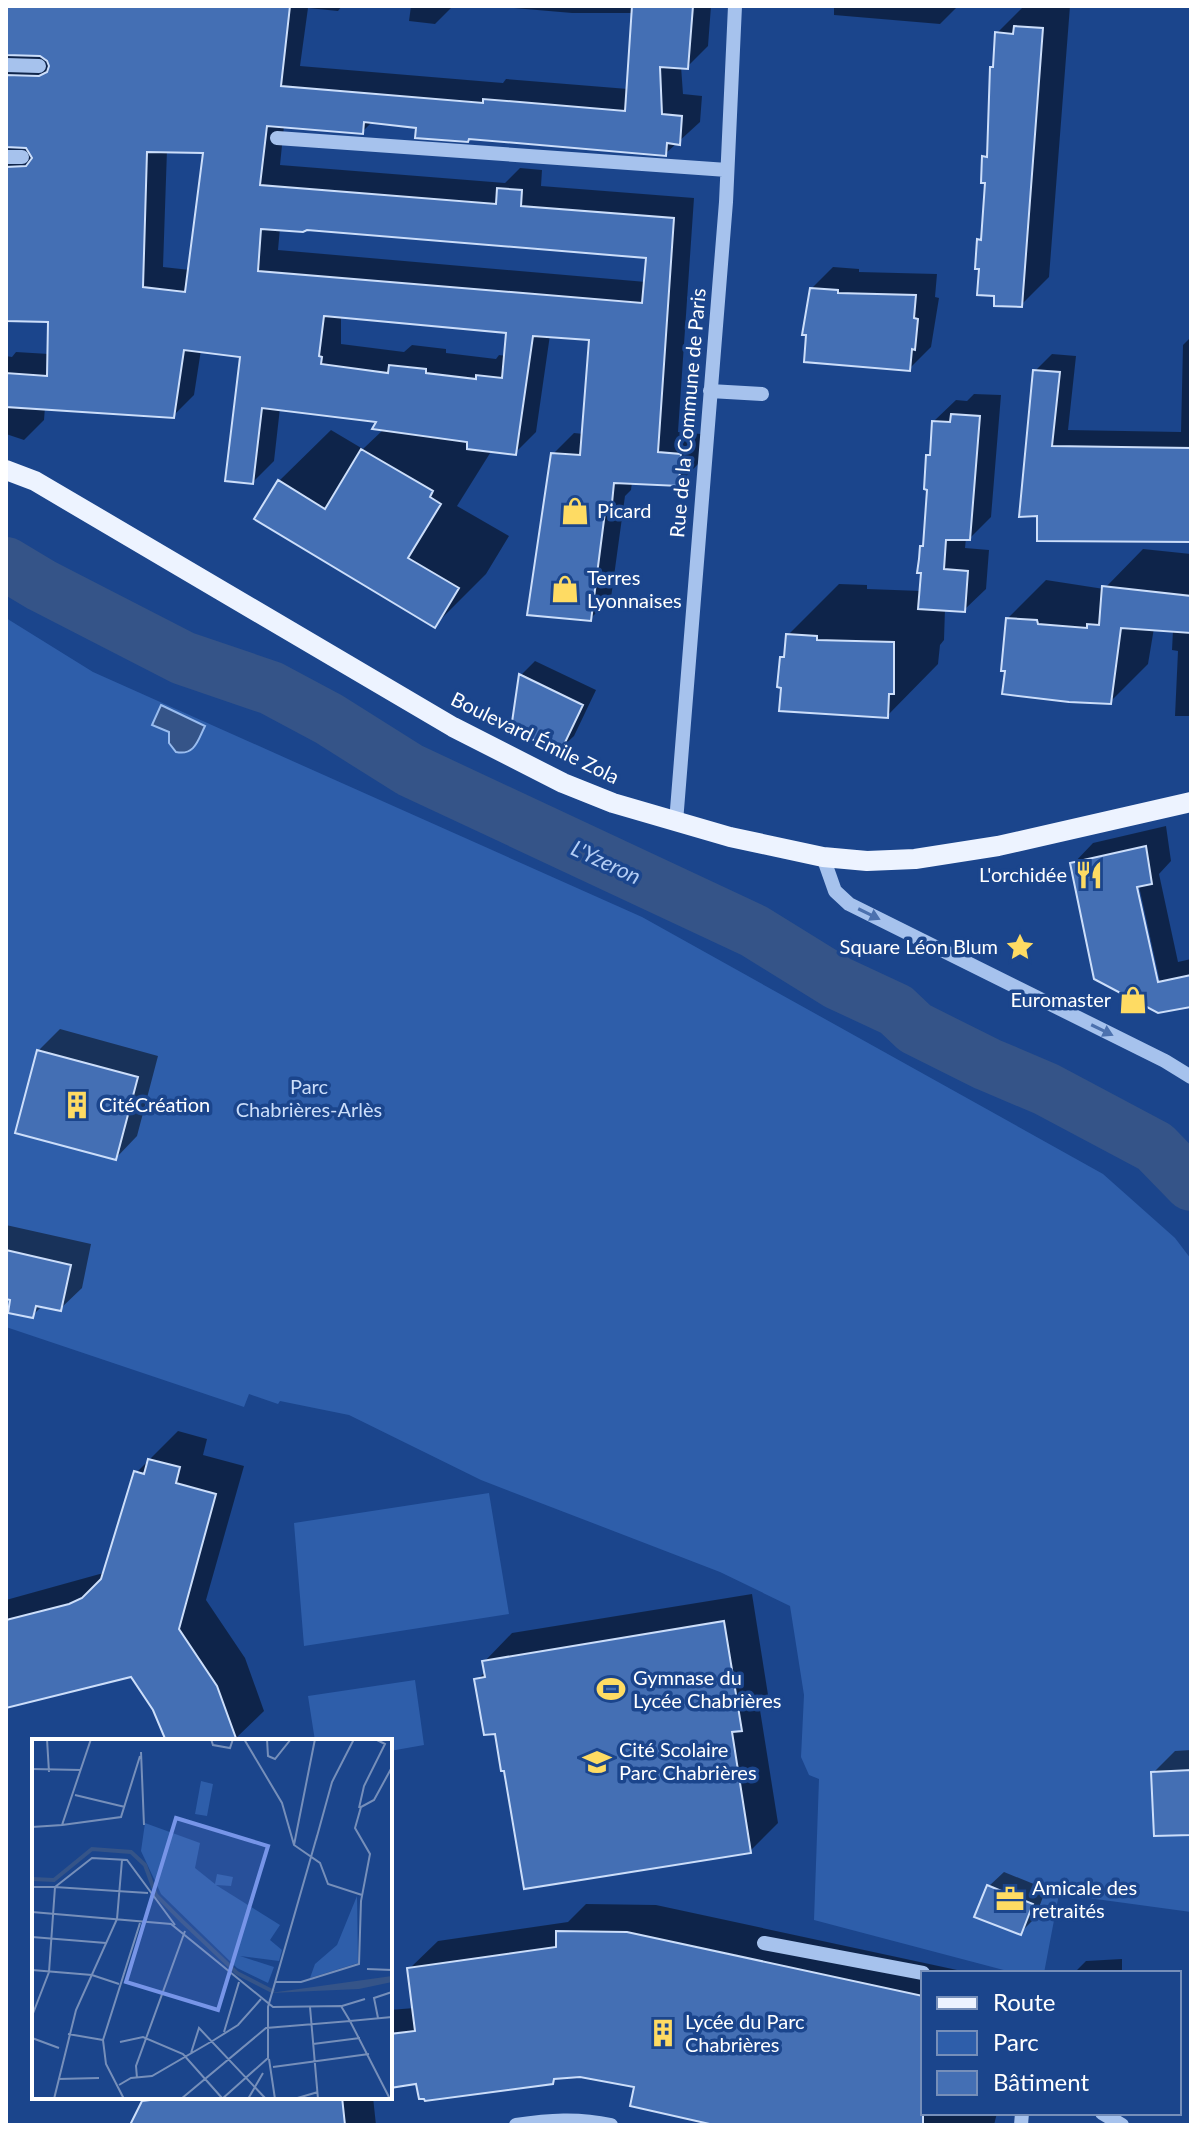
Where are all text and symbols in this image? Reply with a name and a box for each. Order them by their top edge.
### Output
street label: Rue de la Commune de Paris [664,287,710,539]
shop icon: Picard [560,496,590,526]
place label: Picard [597,498,651,522]
place label: Terres Lyonnaises [587,565,682,612]
shop icon: Terres Lyonnaises [550,574,580,604]
street label: Boulevard Émile Zola [447,686,623,788]
water label: L'Yzeron [567,834,645,889]
restaurant icon: L'orchidée [1074,860,1104,890]
place label: L'orchidée [979,862,1067,886]
one-way arrow [858,907,881,921]
place icon: Square Léon Blum [1005,932,1035,962]
place label: Square Léon Blum [840,934,998,958]
shop icon: Euromaster [1118,985,1148,1015]
place label: Euromaster [1011,987,1112,1011]
one-way arrow [1091,1023,1114,1036]
park label: Parc Chabrières-Arlès [236,1074,382,1121]
building icon: CitéCréation [62,1090,92,1120]
place label: CitéCréation [99,1092,210,1116]
place label: Gymnase du Lycée Chabrières [633,1665,781,1712]
sports icon: Gymnase du Lycée Chabrières [596,1674,626,1704]
place label: Cité Scolaire Parc Chabrières [619,1737,757,1784]
inset map [32,1739,392,2099]
school or university icon: Cité Scolaire Parc Chabrières [582,1747,612,1777]
place label: Amicale des retraités [1032,1875,1137,1922]
office icon: Amicale des retraités [995,1884,1025,1914]
legend [921,1971,1181,2115]
text: Route [993,1987,1055,2016]
place label: Lycée du Parc Chabrières [685,2009,805,2056]
building icon: Lycée du Parc Chabrières [648,2018,678,2048]
text: Parc [993,2027,1039,2056]
text: Bâtiment [993,2067,1090,2096]

